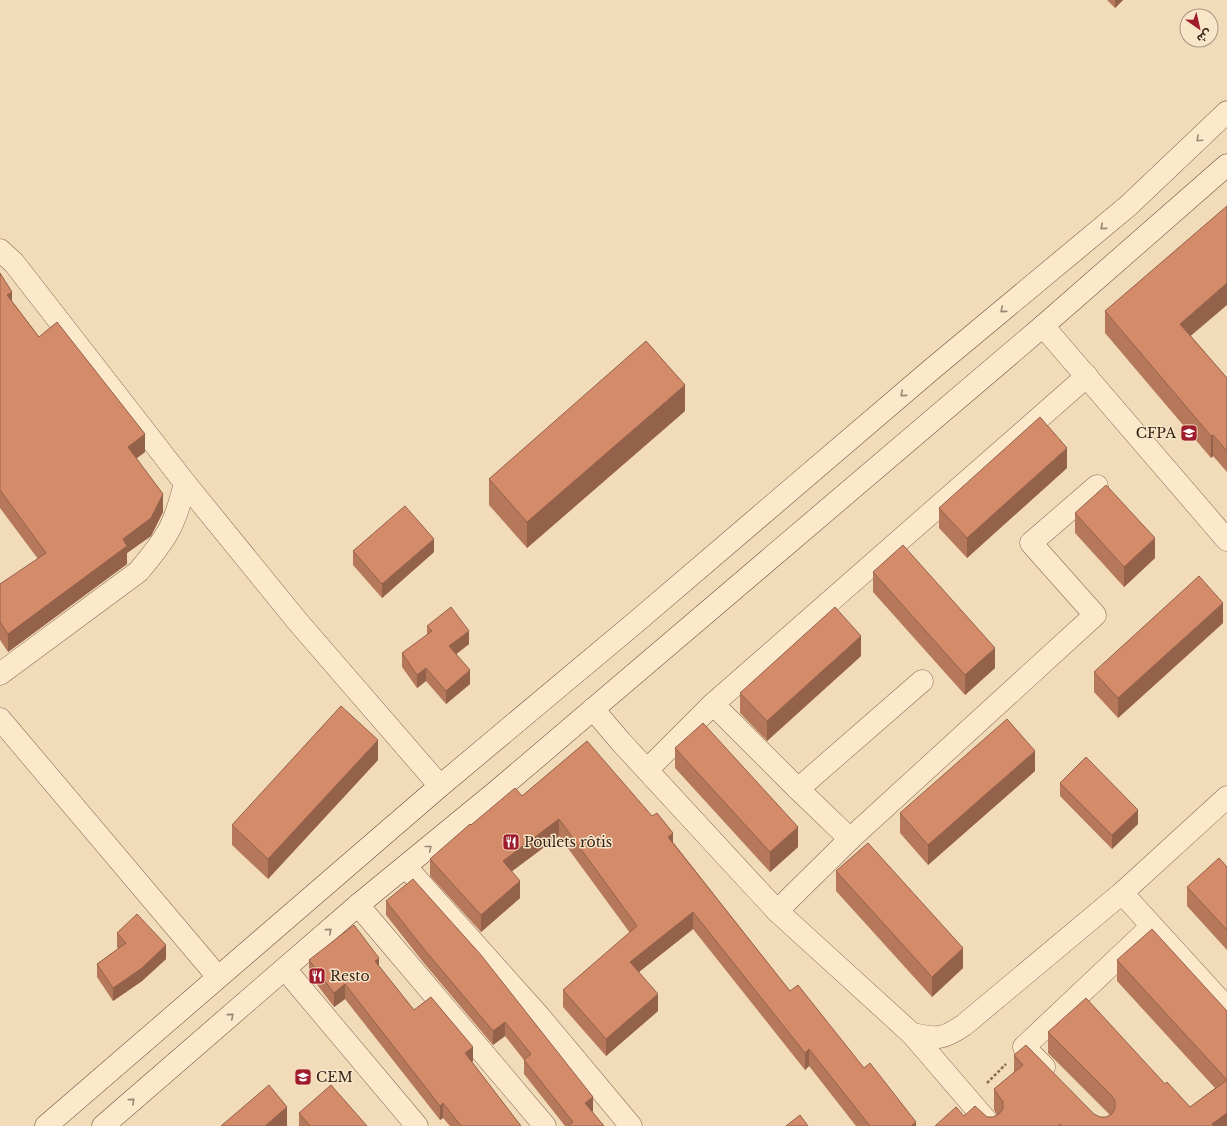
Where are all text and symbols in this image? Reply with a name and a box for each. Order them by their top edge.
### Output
north arrow [1179,8,1219,48]
text: ش [1194,26,1215,46]
one-way arrow [1196,134,1203,141]
one-way arrow [1100,222,1107,229]
one-way arrow [1000,305,1007,312]
one-way arrow [901,389,908,396]
school or university icon: CFPA [1179,423,1199,443]
place label: CFPA [1136,424,1176,442]
restaurant icon: Poulets rôtis [501,832,521,852]
place label: Poulets rôtis [524,833,612,851]
one-way arrow [424,845,431,852]
one-way arrow [324,928,332,935]
restaurant icon: Resto [307,966,327,986]
place label: Resto [330,967,370,985]
one-way arrow [226,1014,233,1021]
school or university icon: CEM [293,1067,313,1087]
place label: CEM [316,1068,353,1086]
one-way arrow [127,1098,135,1105]

